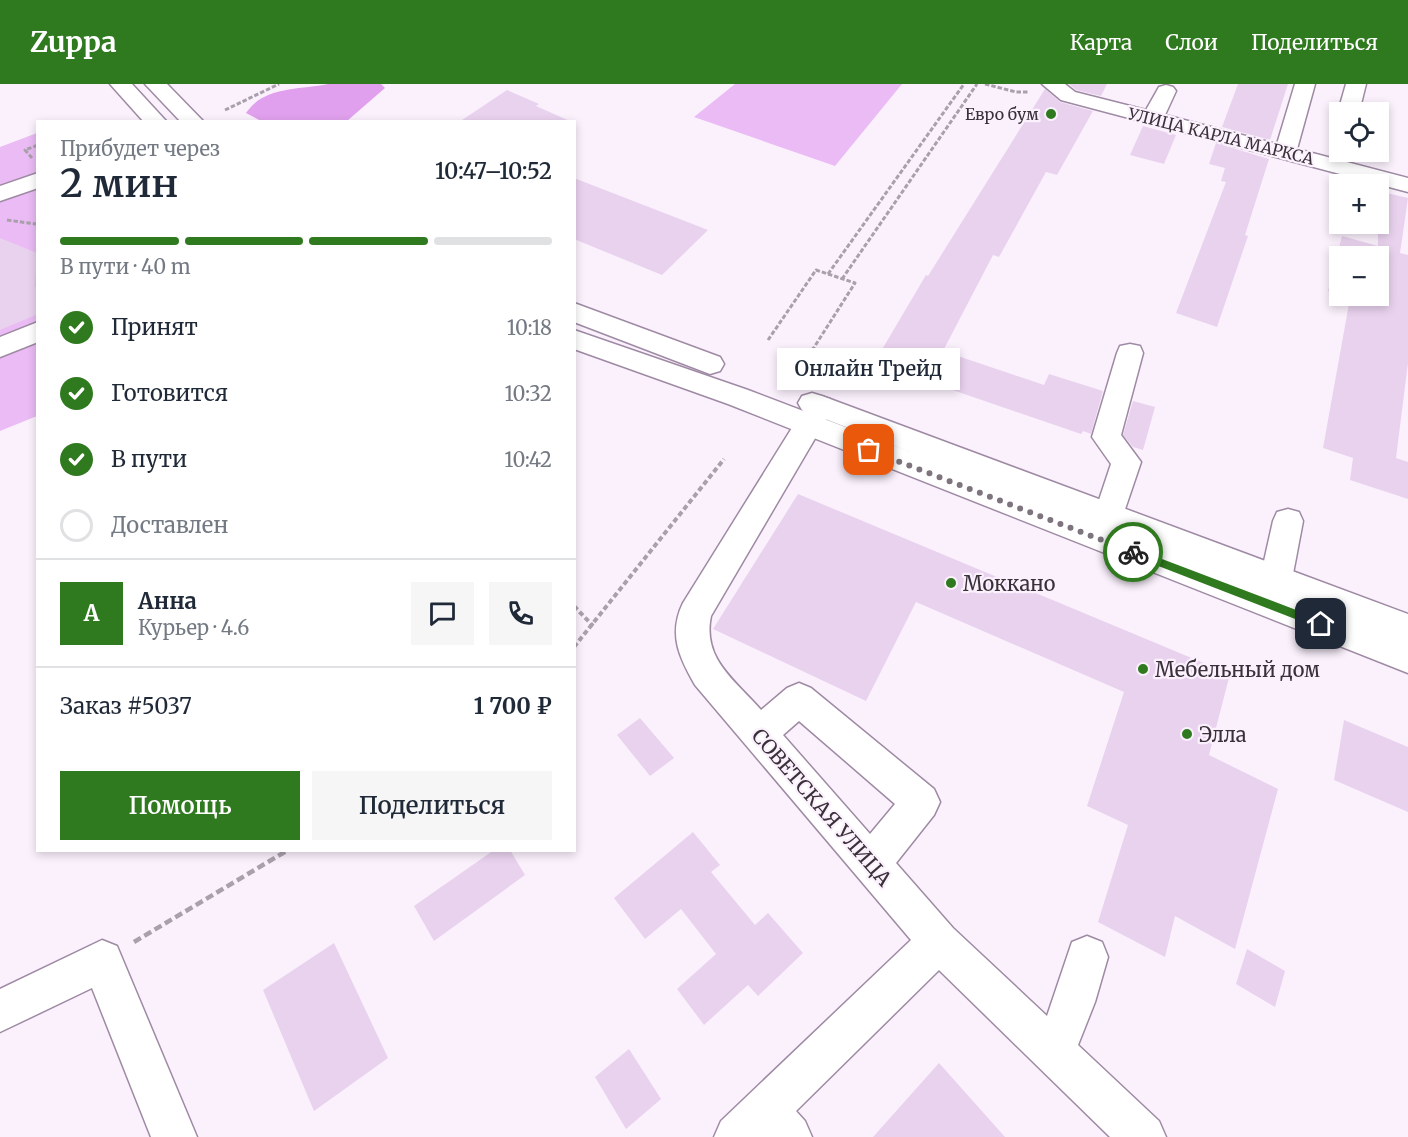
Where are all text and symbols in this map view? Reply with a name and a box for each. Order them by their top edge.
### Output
text: Zuppa [30,24,117,60]
text: Карта [1070,29,1132,56]
text: Слои [1165,29,1218,56]
text: Поделиться [1251,29,1378,56]
map controls [1329,102,1389,306]
button: locate [1329,102,1389,162]
street label: УЛИЦА КАРЛА МАРКСА [1125,103,1317,169]
place label: Евро бум [965,104,1039,124]
marker: Евро бум [1044,107,1058,121]
text: Прибудет через [60,136,220,161]
text: 10:47–10:52 [435,157,552,185]
text: 2 мин [60,159,178,208]
button: + [1329,174,1389,234]
button: − [1329,246,1389,306]
text: В пути · 40 m [60,254,191,279]
icon: check [60,311,93,344]
text: Принят [111,313,198,341]
text: 10:18 [507,315,552,340]
callout: Онлайн Трейд [778,348,960,390]
text: Онлайн Трейд [794,356,943,381]
icon: check [60,377,93,410]
text: Готовится [111,379,228,407]
text: 10:32 [504,381,552,406]
pin [843,424,894,475]
icon: bag [852,433,885,466]
icon: check [60,443,93,476]
text: В пути [111,445,187,473]
text: 10:42 [504,447,552,472]
text: Доставлен [111,511,228,539]
courier [1103,522,1163,582]
icon: bike [1117,536,1150,569]
place label: Моккано [963,571,1056,596]
marker: Моккано [944,576,958,590]
button: chat [411,582,474,645]
button: phone [489,582,552,645]
text: Анна [138,587,197,615]
pin [1295,598,1346,649]
text: А [84,599,99,627]
icon: home [1304,607,1337,640]
text: Курьер · 4.6 [138,615,249,640]
place label: Мебельный дом [1155,657,1320,682]
marker: Мебельный дом [1136,662,1150,676]
text: Заказ #5037 [60,692,192,720]
text: 1 700 ₽ [474,692,552,720]
place label: Элла [1199,722,1247,747]
street label: СОВЕТСКАЯ УЛИЦА [747,723,898,891]
marker: Элла [1180,727,1194,741]
button: Помощь [60,771,300,840]
button: Поделиться [312,771,552,840]

